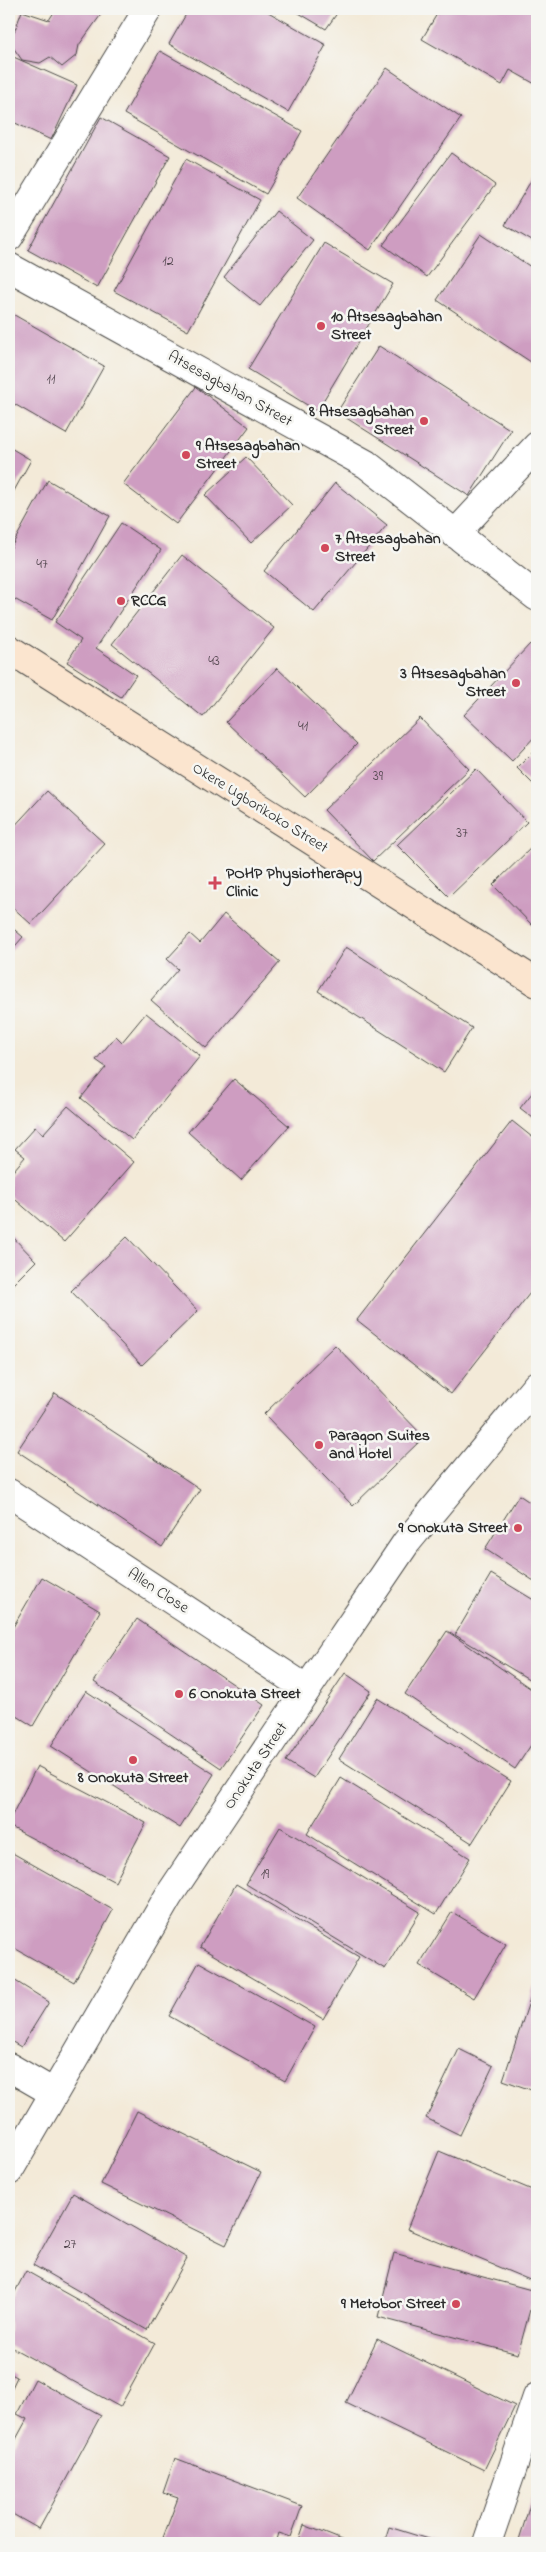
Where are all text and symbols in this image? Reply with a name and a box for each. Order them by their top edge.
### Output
house number: 12 [162,251,174,272]
place label: 10 Atsesagbahan Street [331,305,442,347]
marker: 10 Atsesagbahan Street [315,320,327,332]
street label: Atsesagbahan Street [163,345,297,434]
house number: 11 [47,369,56,390]
place label: 8 Atsesagbahan Street [308,400,415,442]
marker: 8 Atsesagbahan Street [418,415,430,427]
place label: 9 Atsesagbahan Street [195,434,300,476]
marker: 9 Atsesagbahan Street [180,449,192,461]
place label: 7 Atsesagbahan Street [335,527,441,569]
marker: 7 Atsesagbahan Street [319,542,331,554]
house number: 47 [36,554,48,575]
place label: RCCG [130,589,167,613]
marker: RCCG [115,595,127,607]
house number: 43 [208,651,220,672]
place label: 3 Atsesagbahan Street [399,662,507,704]
marker: 3 Atsesagbahan Street [510,677,522,689]
house number: 41 [298,716,309,737]
street label: Okere Ugborikoko Street [187,756,333,860]
house number: 39 [373,766,384,787]
house number: 37 [456,823,468,844]
place label: POHP Physiotherapy Clinic [226,862,362,904]
marker: POHP Physiotherapy Clinic [208,876,222,890]
place label: Paragon Suites and Hotel [329,1424,430,1466]
marker: Paragon Suites and Hotel [313,1439,325,1451]
place label: 9 Onokuta Street [397,1516,509,1540]
marker: 9 Onokuta Street [512,1522,524,1534]
street label: Allen Close [122,1562,194,1620]
place label: 6 Onokuta Street [188,1682,301,1706]
marker: 6 Onokuta Street [173,1688,185,1700]
street label: Onokuta Street [218,1717,294,1814]
marker: 8 Onokuta Street [127,1754,139,1766]
place label: 8 Onokuta Street [77,1766,189,1790]
house number: 19 [261,1864,270,1885]
house number: 27 [64,2234,77,2255]
place label: 9 Metobor Street [340,2292,447,2316]
marker: 9 Metobor Street [450,2298,462,2310]

